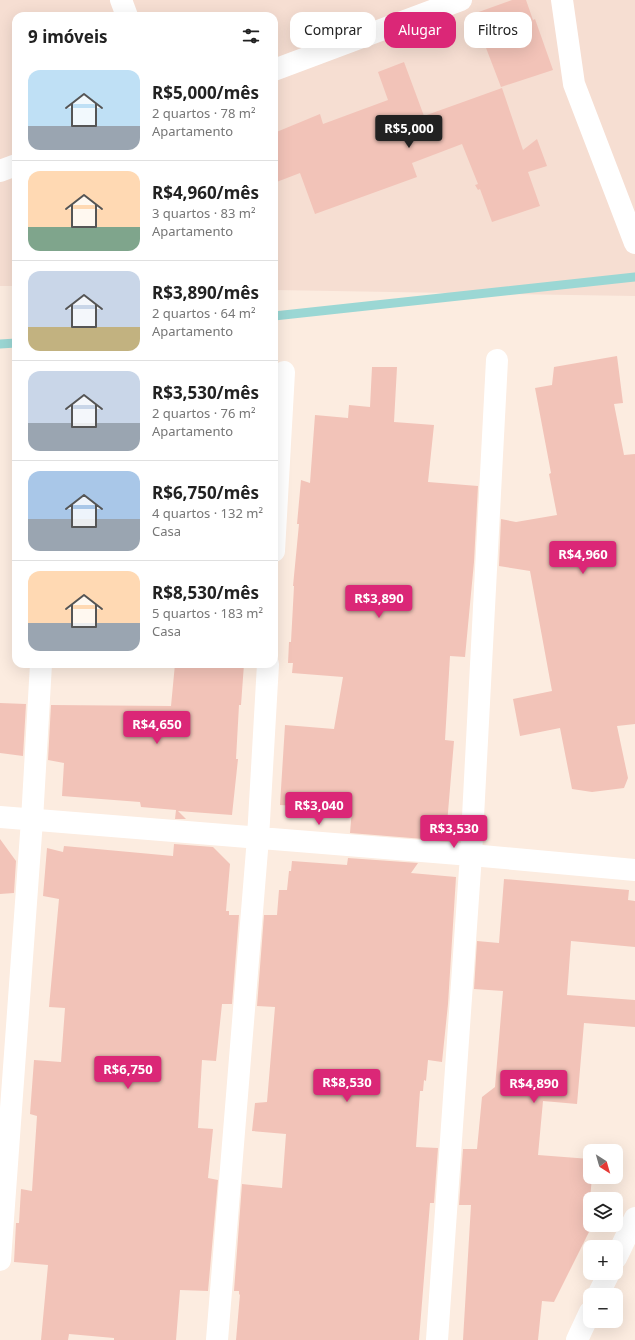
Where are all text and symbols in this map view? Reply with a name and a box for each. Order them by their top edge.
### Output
chip: Comprar [290,12,376,48]
chip: Alugar [384,12,456,48]
chip: Filtros [464,12,532,48]
text: 9 imóveis [28,25,108,48]
icon: filters [240,25,262,47]
text: R$5,000/mês [152,81,259,104]
icon: home [60,86,108,134]
text: 2 quartos · 78 m² [152,104,256,122]
pin: R$5,000 [372,115,446,149]
text: R$5,000 [384,119,434,137]
text: Apartamento [152,122,233,140]
text: R$4,960/mês [152,181,259,204]
icon: home [60,187,108,235]
text: 3 quartos · 83 m² [152,204,256,222]
text: Apartamento [152,222,233,240]
text: R$3,890/mês [152,281,259,304]
icon: home [60,287,108,335]
text: 2 quartos · 64 m² [152,304,256,322]
text: Apartamento [152,322,233,340]
text: R$3,530/mês [152,381,259,404]
icon: home [60,387,108,435]
text: 2 quartos · 76 m² [152,404,256,422]
text: Apartamento [152,422,233,440]
text: R$6,750/mês [152,481,259,504]
icon: home [60,487,108,535]
text: 4 quartos · 132 m² [152,504,263,522]
text: Casa [152,522,181,540]
pin: R$4,960 [546,541,620,575]
text: R$4,960 [558,545,608,563]
text: R$8,530/mês [152,581,259,604]
pin: R$3,890 [342,585,416,619]
icon: home [60,587,108,635]
text: R$3,890 [354,589,404,607]
text: 5 quartos · 183 m² [152,604,263,622]
text: Casa [152,622,181,640]
pin: R$4,650 [120,711,194,745]
text: R$4,650 [132,715,182,733]
pin: R$3,040 [282,792,356,826]
text: R$3,040 [294,796,344,814]
pin: R$3,530 [417,815,491,849]
text: R$3,530 [429,819,479,837]
pin: R$6,750 [91,1056,165,1090]
text: R$6,750 [103,1060,153,1078]
pin: R$8,530 [310,1069,384,1103]
pin: R$4,890 [497,1070,571,1104]
text: R$8,530 [322,1073,372,1091]
text: R$4,890 [509,1074,559,1092]
north arrow [583,1144,623,1184]
map controls [583,1144,623,1328]
button: layers [583,1192,623,1232]
button: + [583,1240,623,1280]
button: − [583,1288,623,1328]

